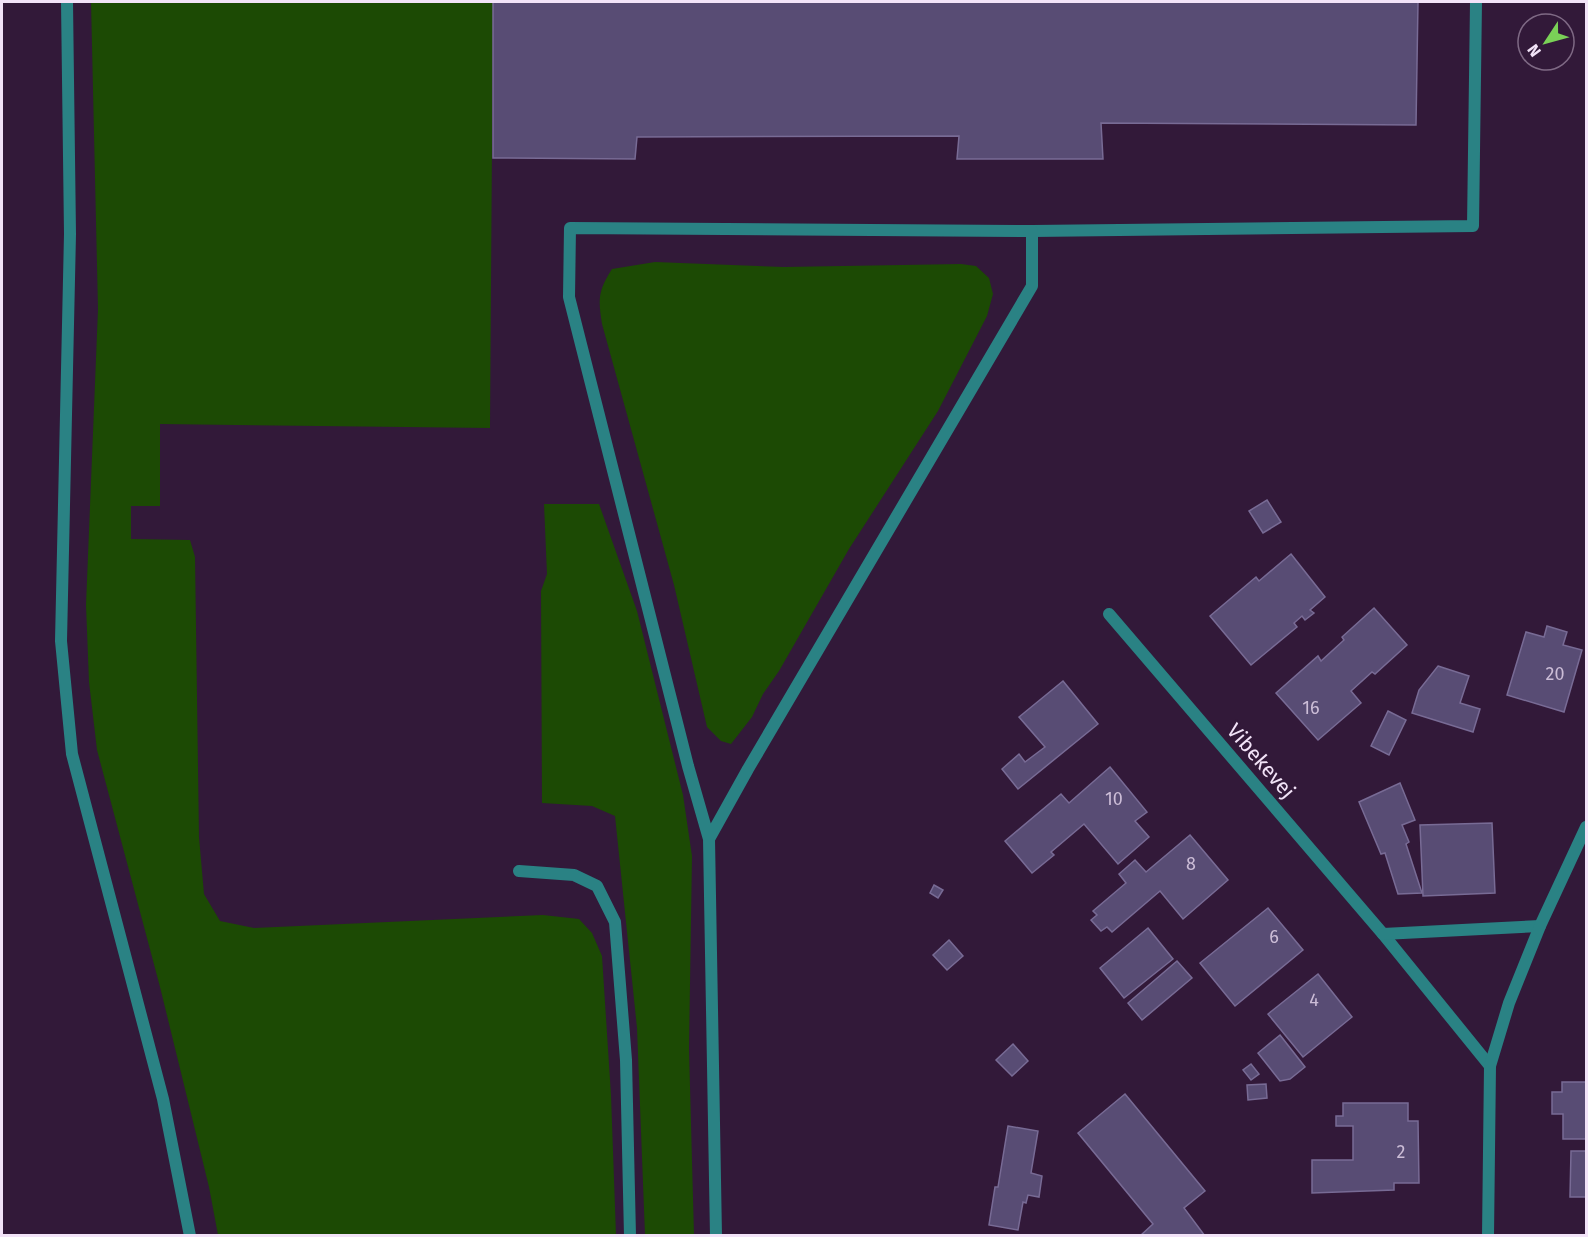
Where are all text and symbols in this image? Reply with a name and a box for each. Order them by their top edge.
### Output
north arrow [1516,12,1576,72]
text: N [1523,41,1545,60]
house number: 20 [1546,663,1564,685]
house number: 16 [1302,697,1320,719]
street label: Vibekevej [1221,718,1301,804]
house number: 10 [1105,788,1123,810]
house number: 8 [1186,853,1196,875]
house number: 6 [1269,926,1279,948]
house number: 4 [1309,989,1319,1011]
house number: 2 [1397,1141,1406,1163]

